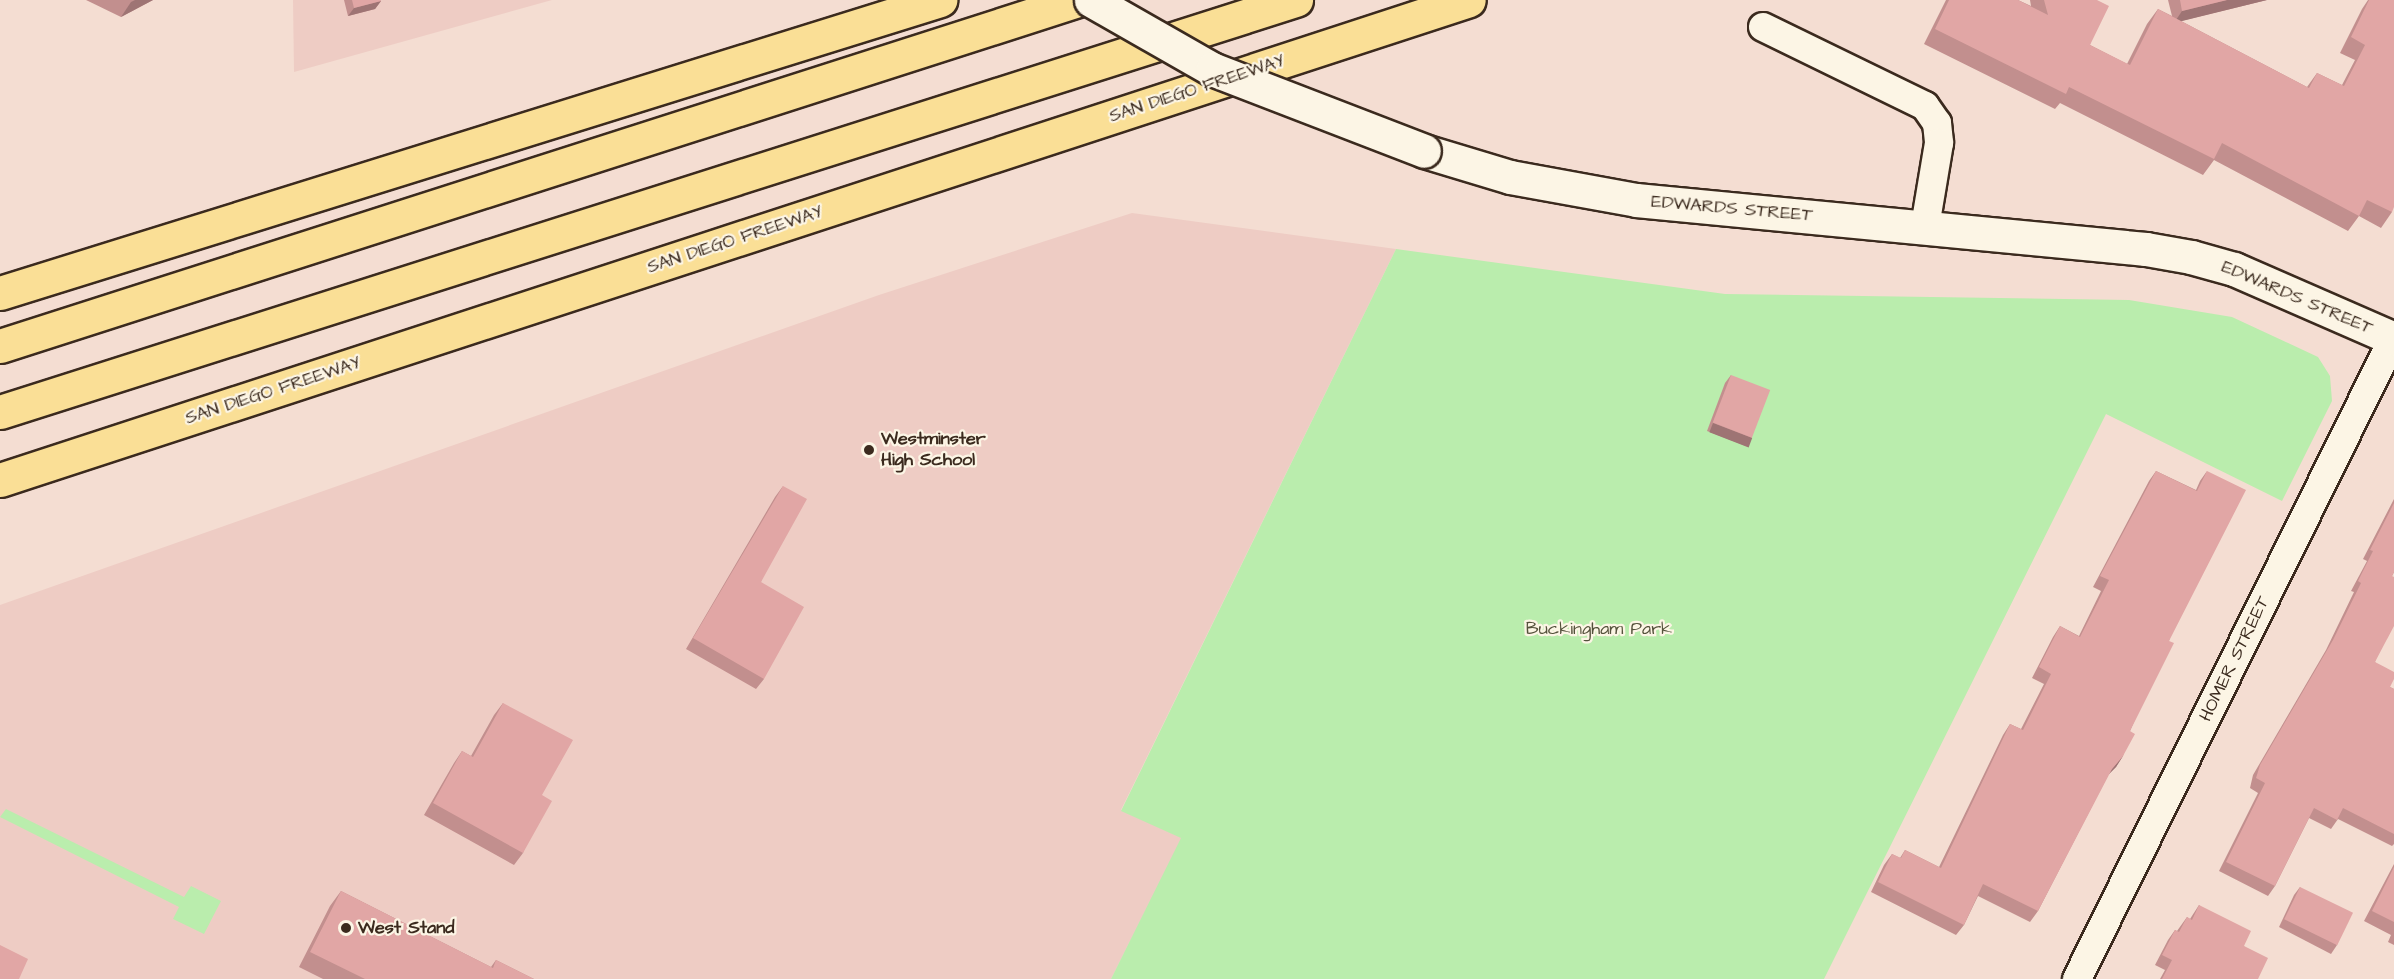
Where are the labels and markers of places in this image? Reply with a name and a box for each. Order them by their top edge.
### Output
place label: Westminster High School [881,429,986,472]
marker: Westminster High School [862,443,876,457]
place label: West Stand [358,917,454,939]
marker: West Stand [339,921,353,935]

